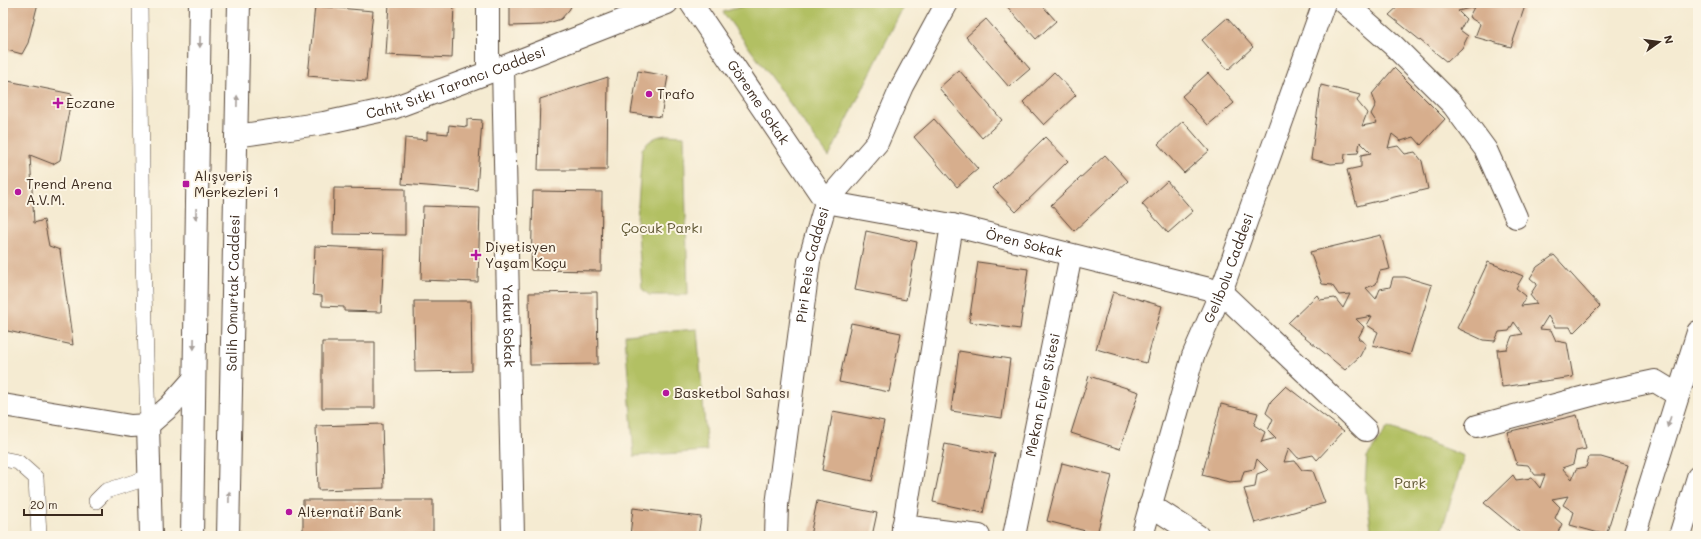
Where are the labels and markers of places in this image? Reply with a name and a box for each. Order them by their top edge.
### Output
place label: Trafo [657,84,694,103]
marker: Trafo [644,89,654,99]
place label: Eczane [66,93,115,112]
marker: Eczane [53,98,63,108]
place label: Alışveriş Merkezleri 1 [194,166,279,201]
place label: Trend Arena A.V.M. [26,174,112,209]
marker: Alışveriş Merkezleri 1 [181,179,191,189]
marker: Trend Arena A.V.M. [13,187,23,197]
place label: Diyetisyen Yaşam Koçu [485,237,567,272]
marker: Diyetisyen Yaşam Koçu [470,249,482,261]
place label: Basketbol Sahası [674,383,790,402]
marker: Basketbol Sahası [661,388,671,398]
place label: Alternatif Bank [297,502,402,521]
marker: Alternatif Bank [284,507,294,517]

